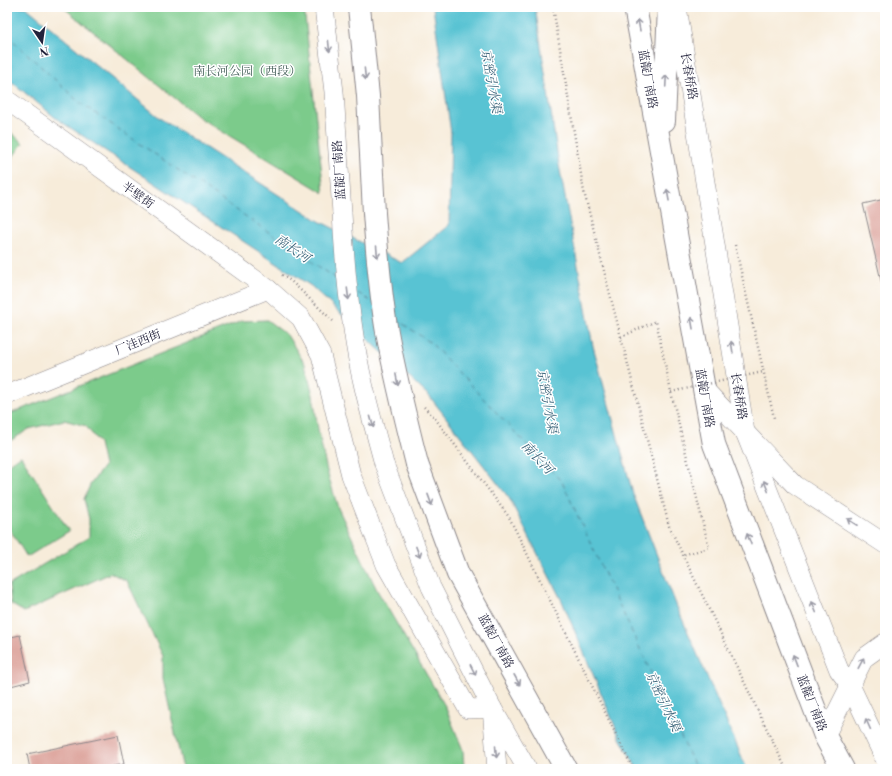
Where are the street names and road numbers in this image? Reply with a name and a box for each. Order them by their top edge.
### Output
street label: 蓝靛厂南路 [635,48,660,110]
street label: 长春桥路 [677,51,700,101]
street label: 蓝靛厂南路 [330,140,349,200]
street label: 半壁街 [119,179,157,213]
street label: 厂洼西街 [113,326,164,358]
street label: 蓝靛厂南路 [692,367,717,429]
street label: 长春桥路 [727,371,750,421]
street label: 蓝靛厂南路 [474,611,517,671]
street label: 蓝靛厂南路 [793,673,830,734]

